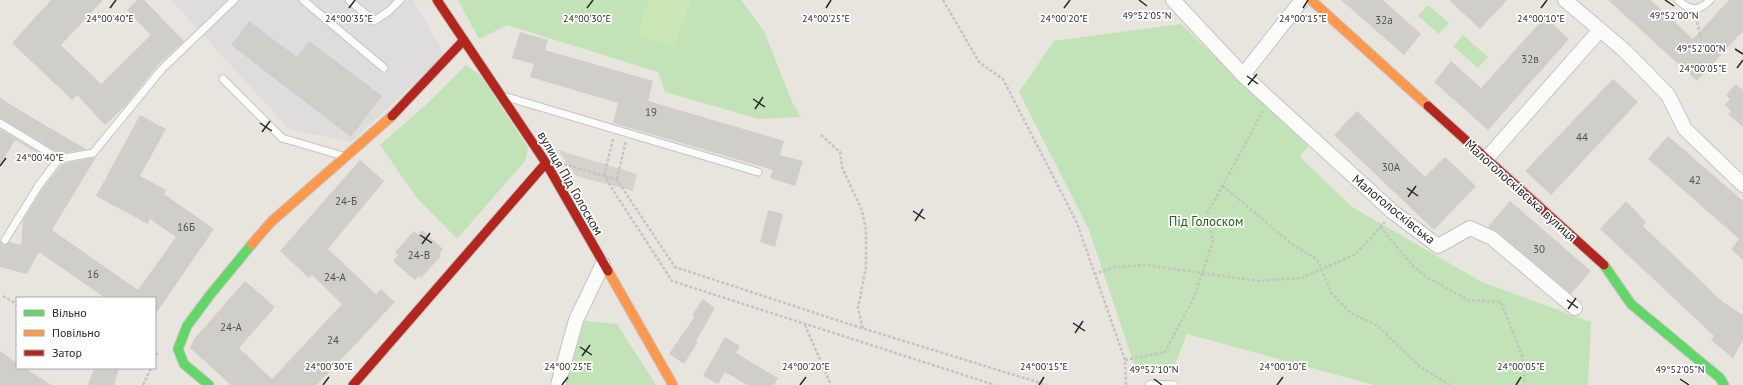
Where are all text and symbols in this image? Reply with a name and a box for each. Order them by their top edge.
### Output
text: 49°52'05"N [1122,9,1172,22]
text: 49°52'00"N [1649,9,1699,22]
text: 24°00'40"E [86,12,134,25]
text: 24°00'35"E [325,12,373,25]
text: 24°00'30"E [563,12,611,25]
text: 24°00'25"E [802,12,850,25]
text: 24°00'20"E [1040,12,1088,25]
text: 24°00'15"E [1279,12,1327,25]
text: 24°00'10"E [1517,12,1565,25]
house number: 32а [1375,13,1393,27]
text: 49°52'00"N [1676,42,1726,55]
house number: 32в [1521,52,1539,66]
text: 24°00'05"E [1679,62,1727,75]
house number: 19 [645,105,657,119]
street label: вулиця Під Голоском [534,128,607,238]
house number: 44 [1576,130,1588,144]
street label: Малоголосківська вулиця [1461,136,1580,245]
text: 24°00'40"E [16,151,64,164]
house number: 30А [1382,160,1401,174]
street label: Малоголосківська [1349,171,1439,248]
house number: 42 [1689,173,1701,187]
house number: 24-Б [335,194,357,208]
park label: Під Голоском [1169,213,1243,230]
house number: 16Б [177,220,195,234]
house number: 30 [1533,242,1545,256]
house number: 24-В [408,248,430,262]
house number: 16 [87,267,99,281]
house number: 24-А [324,270,347,284]
legend [16,297,156,369]
text: Вільно [52,305,87,320]
house number: 24-А [220,320,243,334]
text: Повільно [52,325,100,340]
house number: 24 [327,333,339,347]
text: Затор [52,345,82,360]
text: 24°00'30"E [305,360,353,373]
text: 24°00'25"E [544,360,592,373]
text: 24°00'20"E [782,360,830,373]
text: 24°00'15"E [1020,360,1068,373]
text: 24°00'10"E [1259,360,1307,373]
text: 24°00'05"E [1497,360,1545,373]
text: 49°52'10"N [1129,363,1179,376]
text: 49°52'05"N [1655,363,1705,376]

